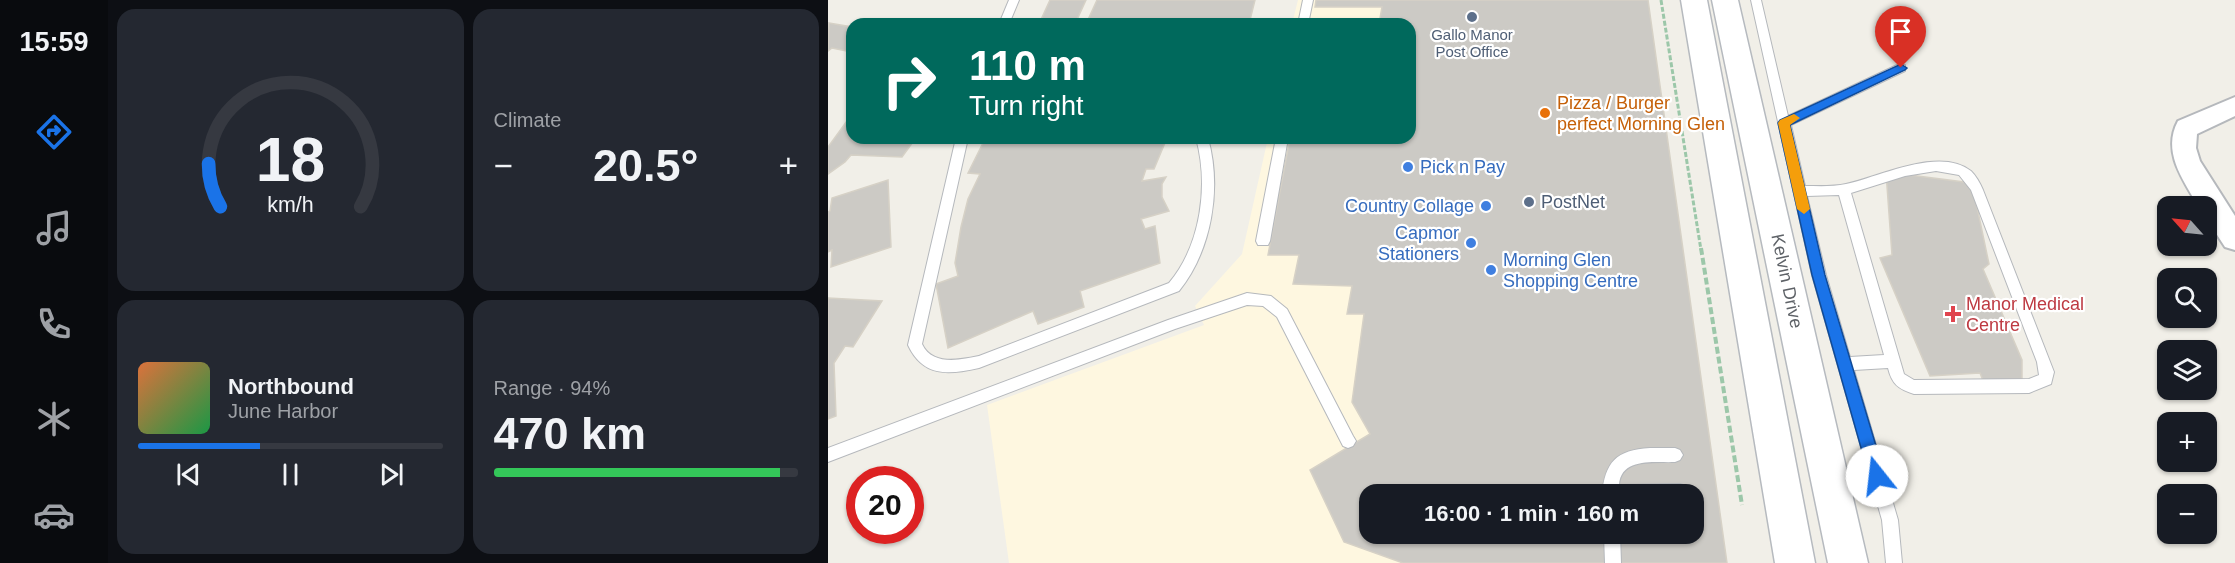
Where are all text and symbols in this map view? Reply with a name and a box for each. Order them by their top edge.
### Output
pin [1875,6,1926,68]
marker: Gallo Manor Post Office [1465,10,1479,24]
icon: arrive [1884,15,1917,48]
place label: Gallo Manor Post Office [1431,26,1513,60]
text: 15:59 [19,27,89,57]
icon: right [870,42,948,120]
text: 110 m [969,42,1086,89]
text: Turn right [969,91,1084,121]
place label: Pizza / Burger perfect Morning Glen [1557,93,1725,134]
marker: Pizza / Burger perfect Morning Glen [1538,106,1552,120]
text: Climate [494,109,561,131]
icon: directions [33,111,75,153]
text: 18 [256,125,325,194]
text: 20.5° [593,140,699,191]
text: − [494,147,513,184]
text: + [779,147,798,184]
place label: Pick n Pay [1420,157,1505,177]
marker: Pick n Pay [1401,160,1415,174]
place label: PostNet [1541,192,1605,212]
text: km/h [267,193,313,217]
marker: PostNet [1522,195,1536,209]
place label: Country Collage [1345,196,1474,216]
north arrow [2157,196,2217,256]
map controls [2157,196,2217,544]
marker: Country Collage [1479,199,1493,213]
icon: music [33,207,75,249]
place label: Capmor Stationers [1378,223,1459,264]
street label: Kelvin Drive [1767,232,1807,330]
marker: Capmor Stationers [1464,236,1478,250]
place label: Morning Glen Shopping Centre [1503,250,1638,291]
marker: Morning Glen Shopping Centre [1484,263,1498,277]
button: search [2157,268,2217,328]
place label: Manor Medical Centre [1966,294,2084,335]
icon: phone [33,303,75,345]
marker: Manor Medical Centre [1944,305,1962,323]
button: layers [2157,340,2217,400]
text: Northbound [228,374,354,399]
text: Range · 94% [494,377,610,399]
icon: climate [33,398,75,440]
text: June Harbor [228,400,338,422]
text: 470 km [494,408,646,459]
button: + [2157,412,2217,472]
position arrow [1845,444,1909,508]
icon: previous [172,458,205,491]
icon: pause [274,458,307,491]
icon: next [375,458,408,491]
speed limit sign: 20 [846,466,924,544]
button: − [2157,484,2217,544]
icon: car [33,494,75,536]
text: 16:00 · 1 min · 160 m [1424,501,1639,526]

